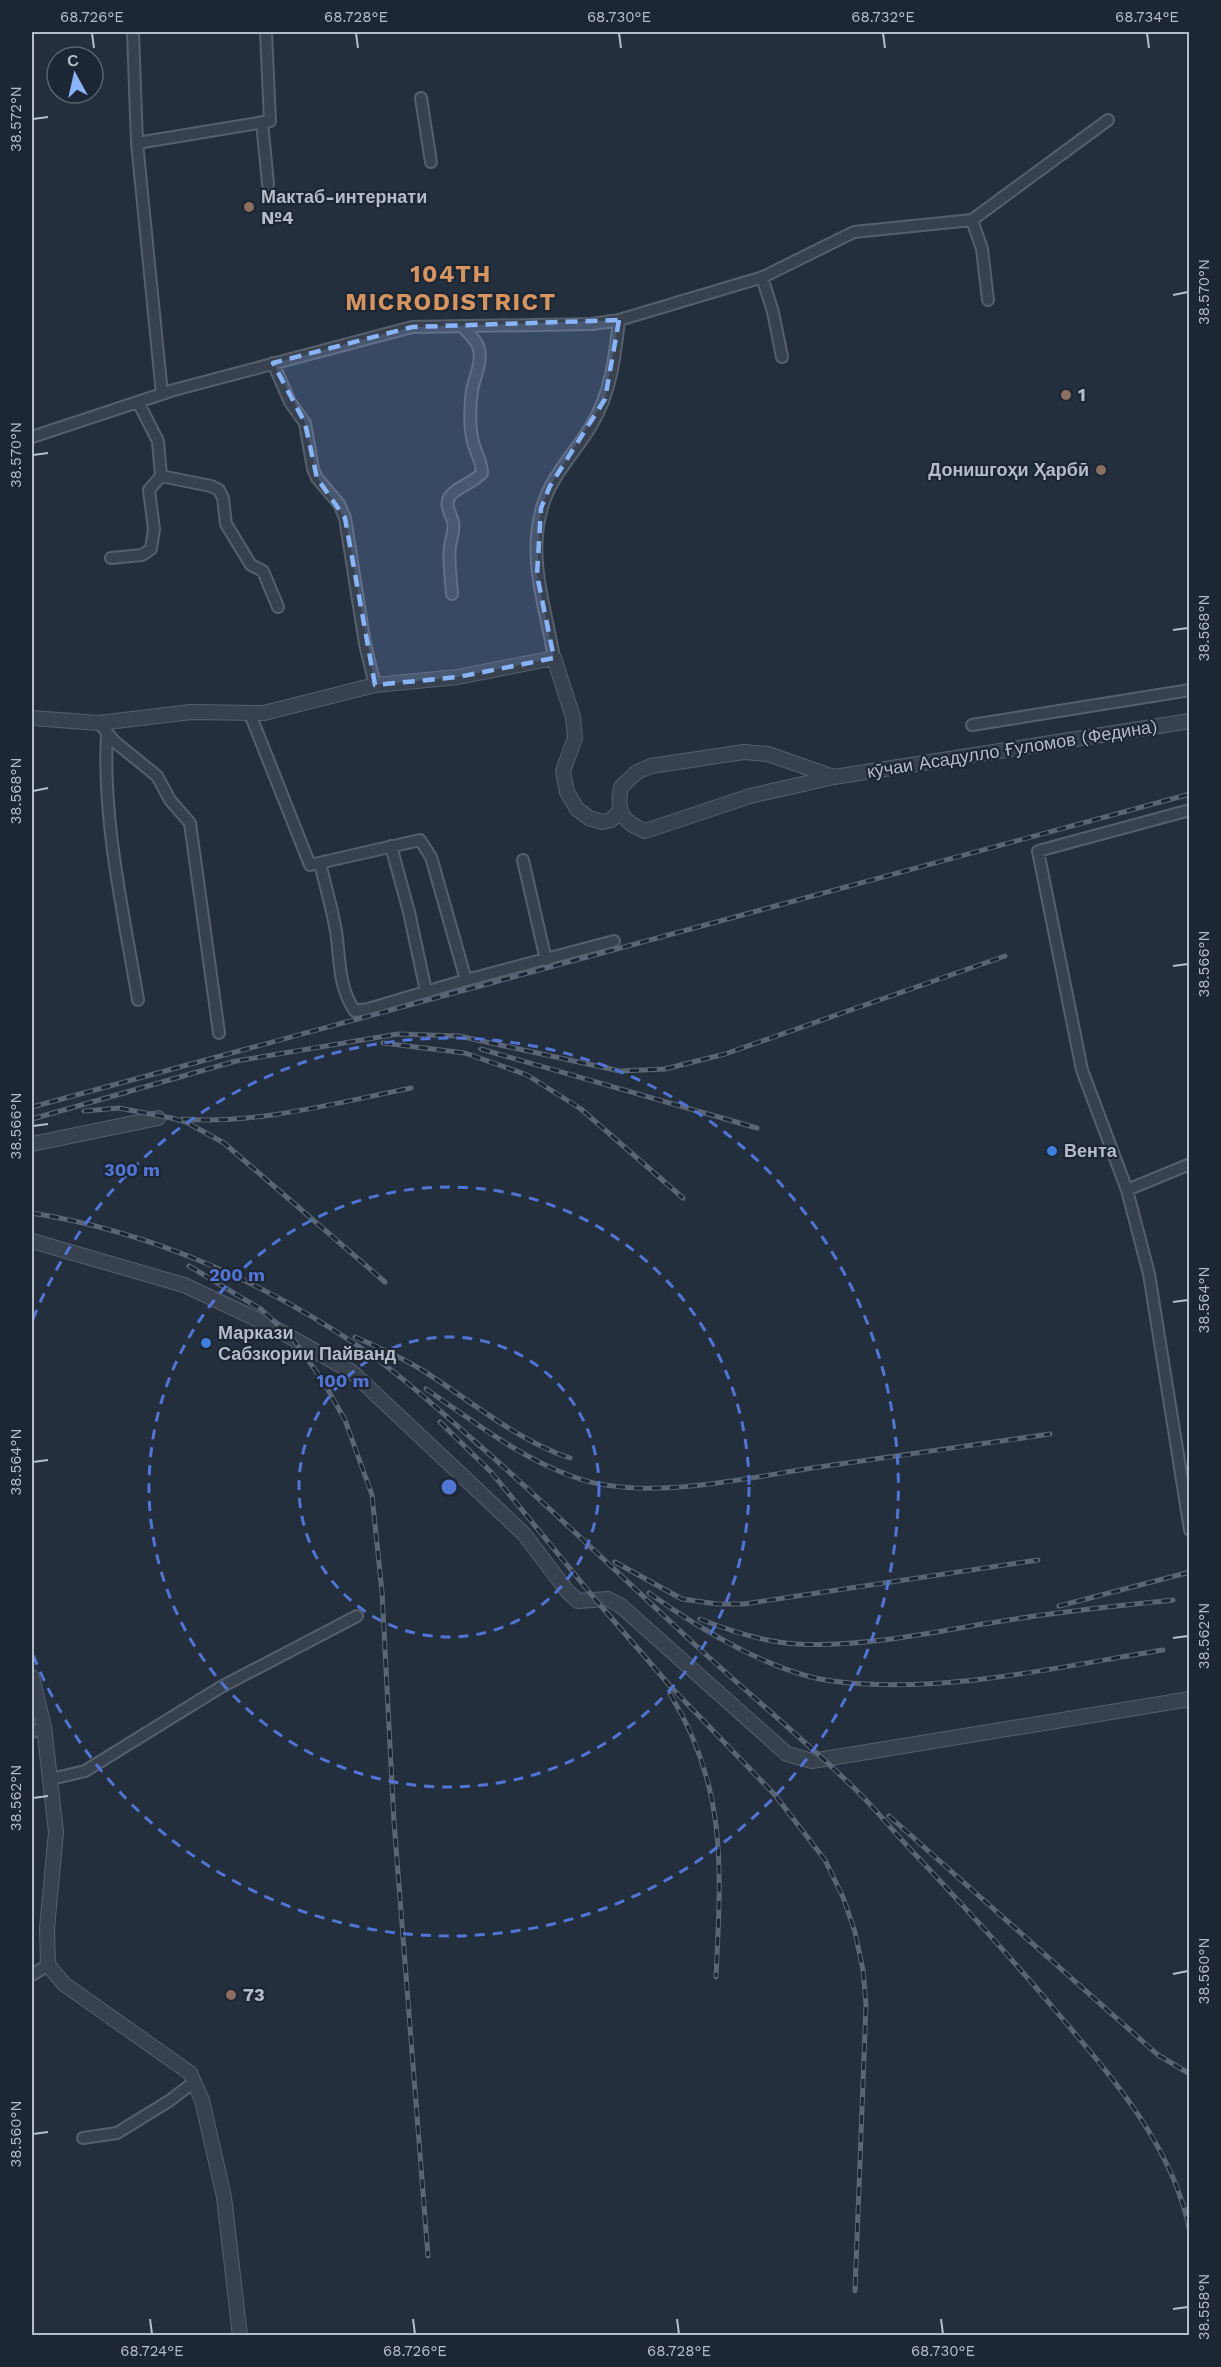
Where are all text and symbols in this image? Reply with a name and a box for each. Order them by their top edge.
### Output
text: 68.726°E [60,8,124,26]
text: 68.728°E [324,8,388,26]
text: 68.730°E [587,8,651,26]
text: 68.732°E [851,8,915,26]
text: 68.734°E [1115,8,1179,26]
north arrow [45,45,105,105]
text: С [66,50,80,71]
text: 38.572°N [7,86,25,152]
place label: Мактаб-интернати №4 [261,186,427,228]
marker: Мактаб-интернати №4 [242,200,256,214]
text: 38.570°N [1195,259,1213,325]
district label: 104TH MICRODISTRICT [345,260,557,316]
place label: 1 [1078,384,1086,405]
marker: 1 [1059,388,1073,402]
text: 38.570°N [7,422,25,488]
place label: Донишгоҳи Ҳарбӣ [928,459,1089,480]
marker: Донишгоҳи Ҳарбӣ [1094,463,1108,477]
text: 38.568°N [1195,595,1213,661]
street label: кӯчаи Асадулло Ғуломов (Федина) [865,715,1159,782]
text: 38.568°N [7,758,25,824]
text: 38.566°N [1195,931,1213,997]
text: 38.566°N [7,1093,25,1159]
place label: Вента [1064,1140,1118,1161]
marker: Вента [1045,1144,1059,1158]
text: 300 m [104,1159,160,1180]
text: 200 m [209,1264,265,1285]
text: 38.564°N [1195,1267,1213,1333]
place label: Маркази Сабзкории Пайванд [218,1322,397,1364]
marker: Маркази Сабзкории Пайванд [199,1336,213,1350]
text: 100 m [316,1370,370,1391]
text: 38.564°N [7,1429,25,1495]
centre of rings [439,1477,459,1497]
text: 38.562°N [1195,1603,1213,1669]
text: 38.562°N [7,1765,25,1831]
text: 38.560°N [1195,1937,1213,2005]
place label: 73 [243,1984,265,2005]
marker: 73 [224,1988,238,2002]
text: 38.560°N [7,2100,25,2168]
text: 38.558°N [1195,2274,1213,2340]
text: 68.724°E [120,2342,184,2360]
text: 68.726°E [383,2342,447,2360]
text: 68.728°E [647,2342,711,2360]
text: 68.730°E [911,2342,975,2360]

